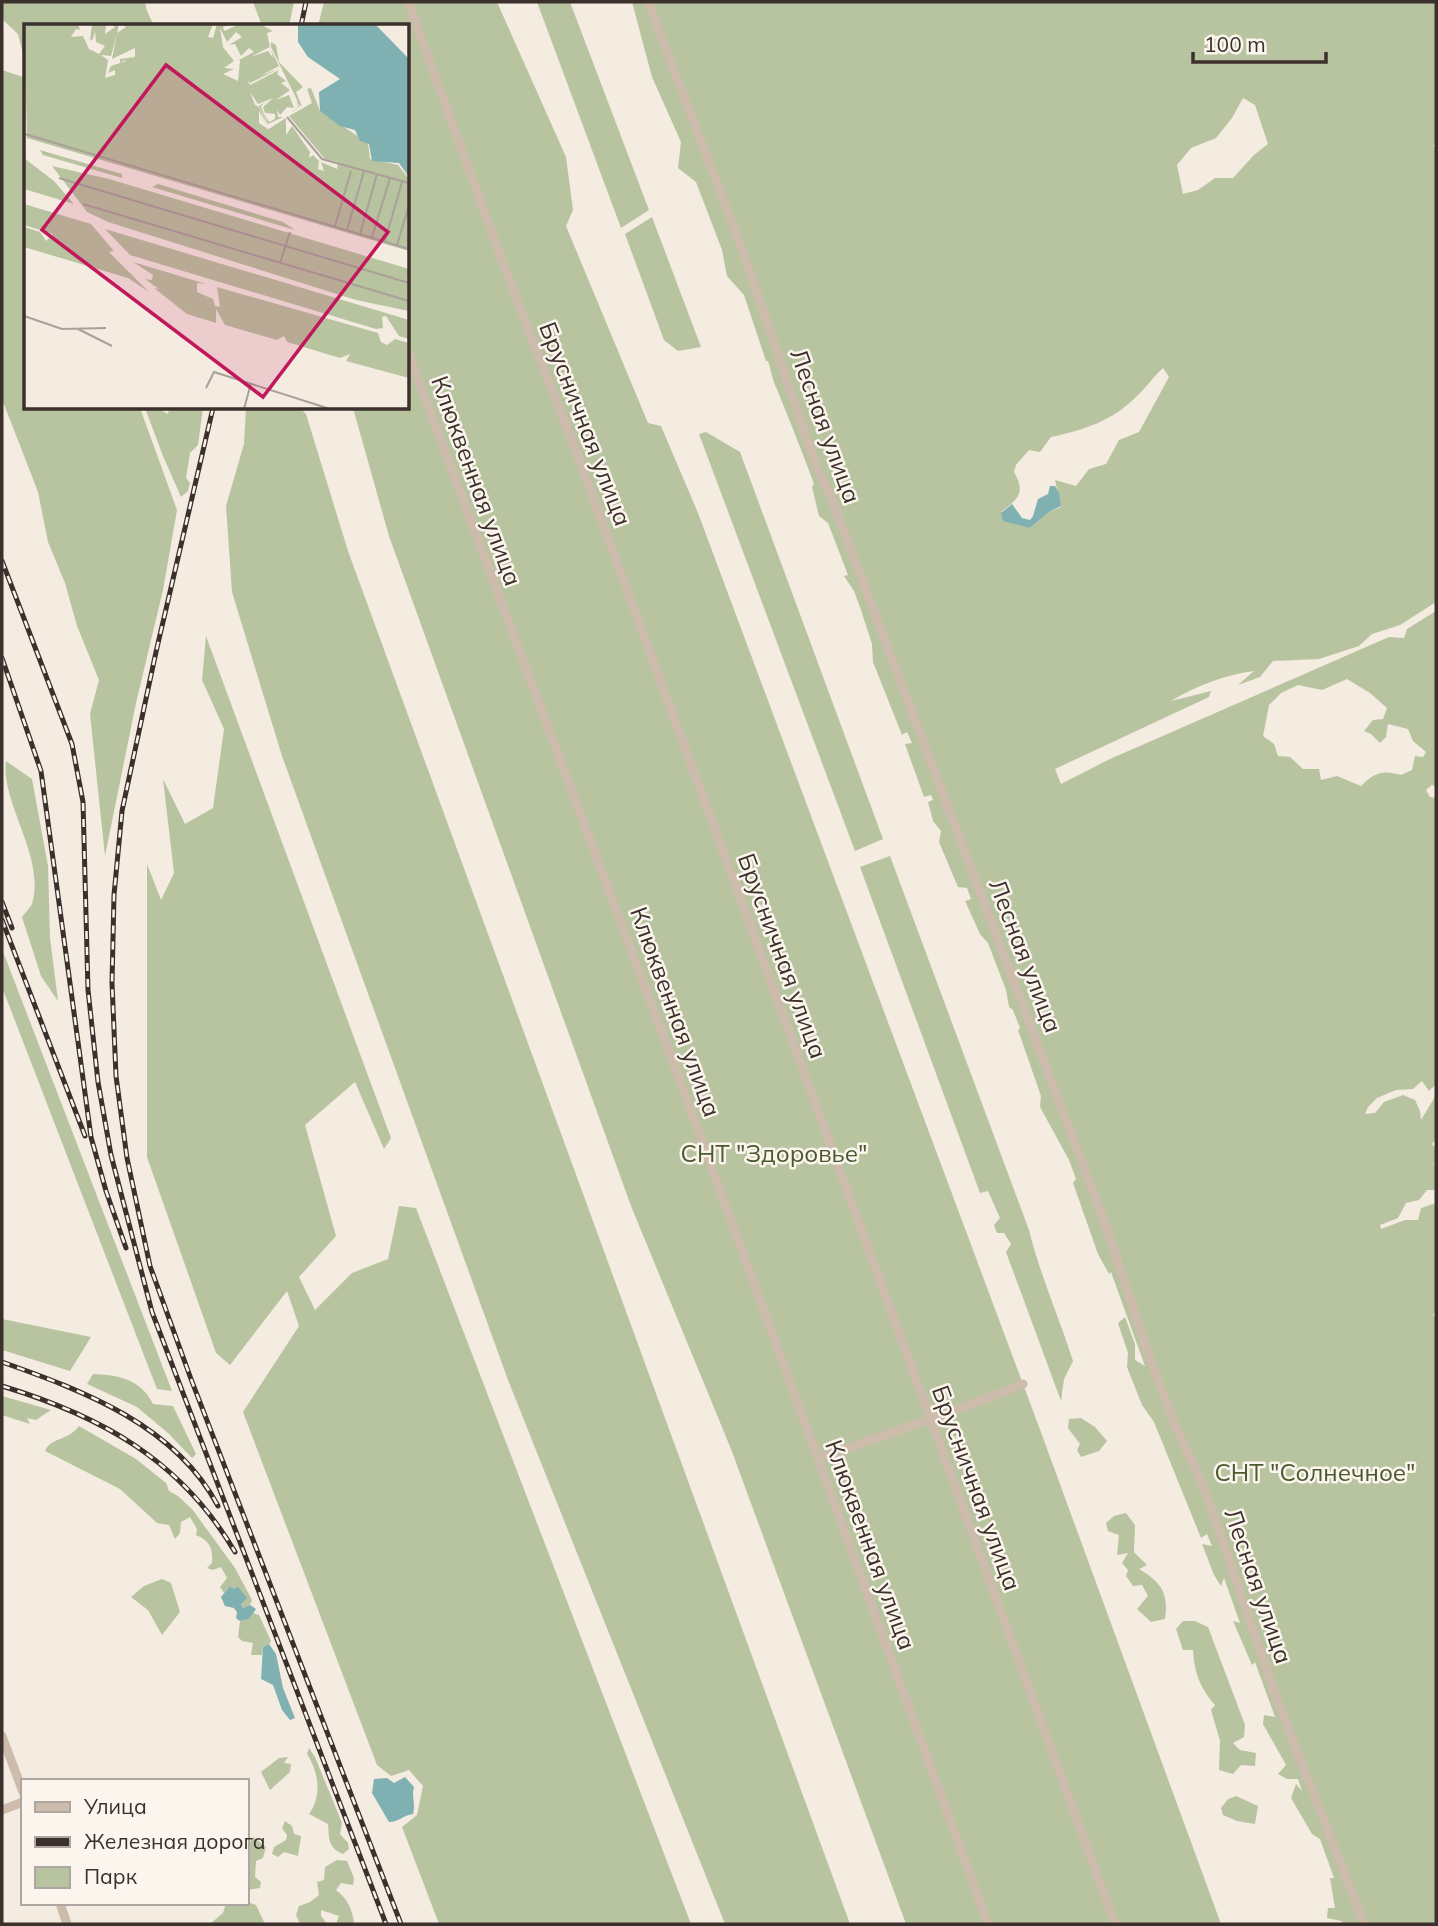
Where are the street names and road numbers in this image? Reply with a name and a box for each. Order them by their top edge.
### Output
street label: Брусничная улица [533,317,639,530]
street label: Лесная улица [784,344,868,507]
street label: Клюквенная улица [425,372,529,590]
street label: Брусничная улица [732,849,834,1062]
street label: Лесная улица [983,875,1069,1037]
street label: Клюквенная улица [624,903,728,1121]
street label: Брусничная улица [926,1381,1028,1594]
street label: Клюквенная улица [819,1436,923,1654]
street label: Лесная улица [1218,1504,1300,1667]

